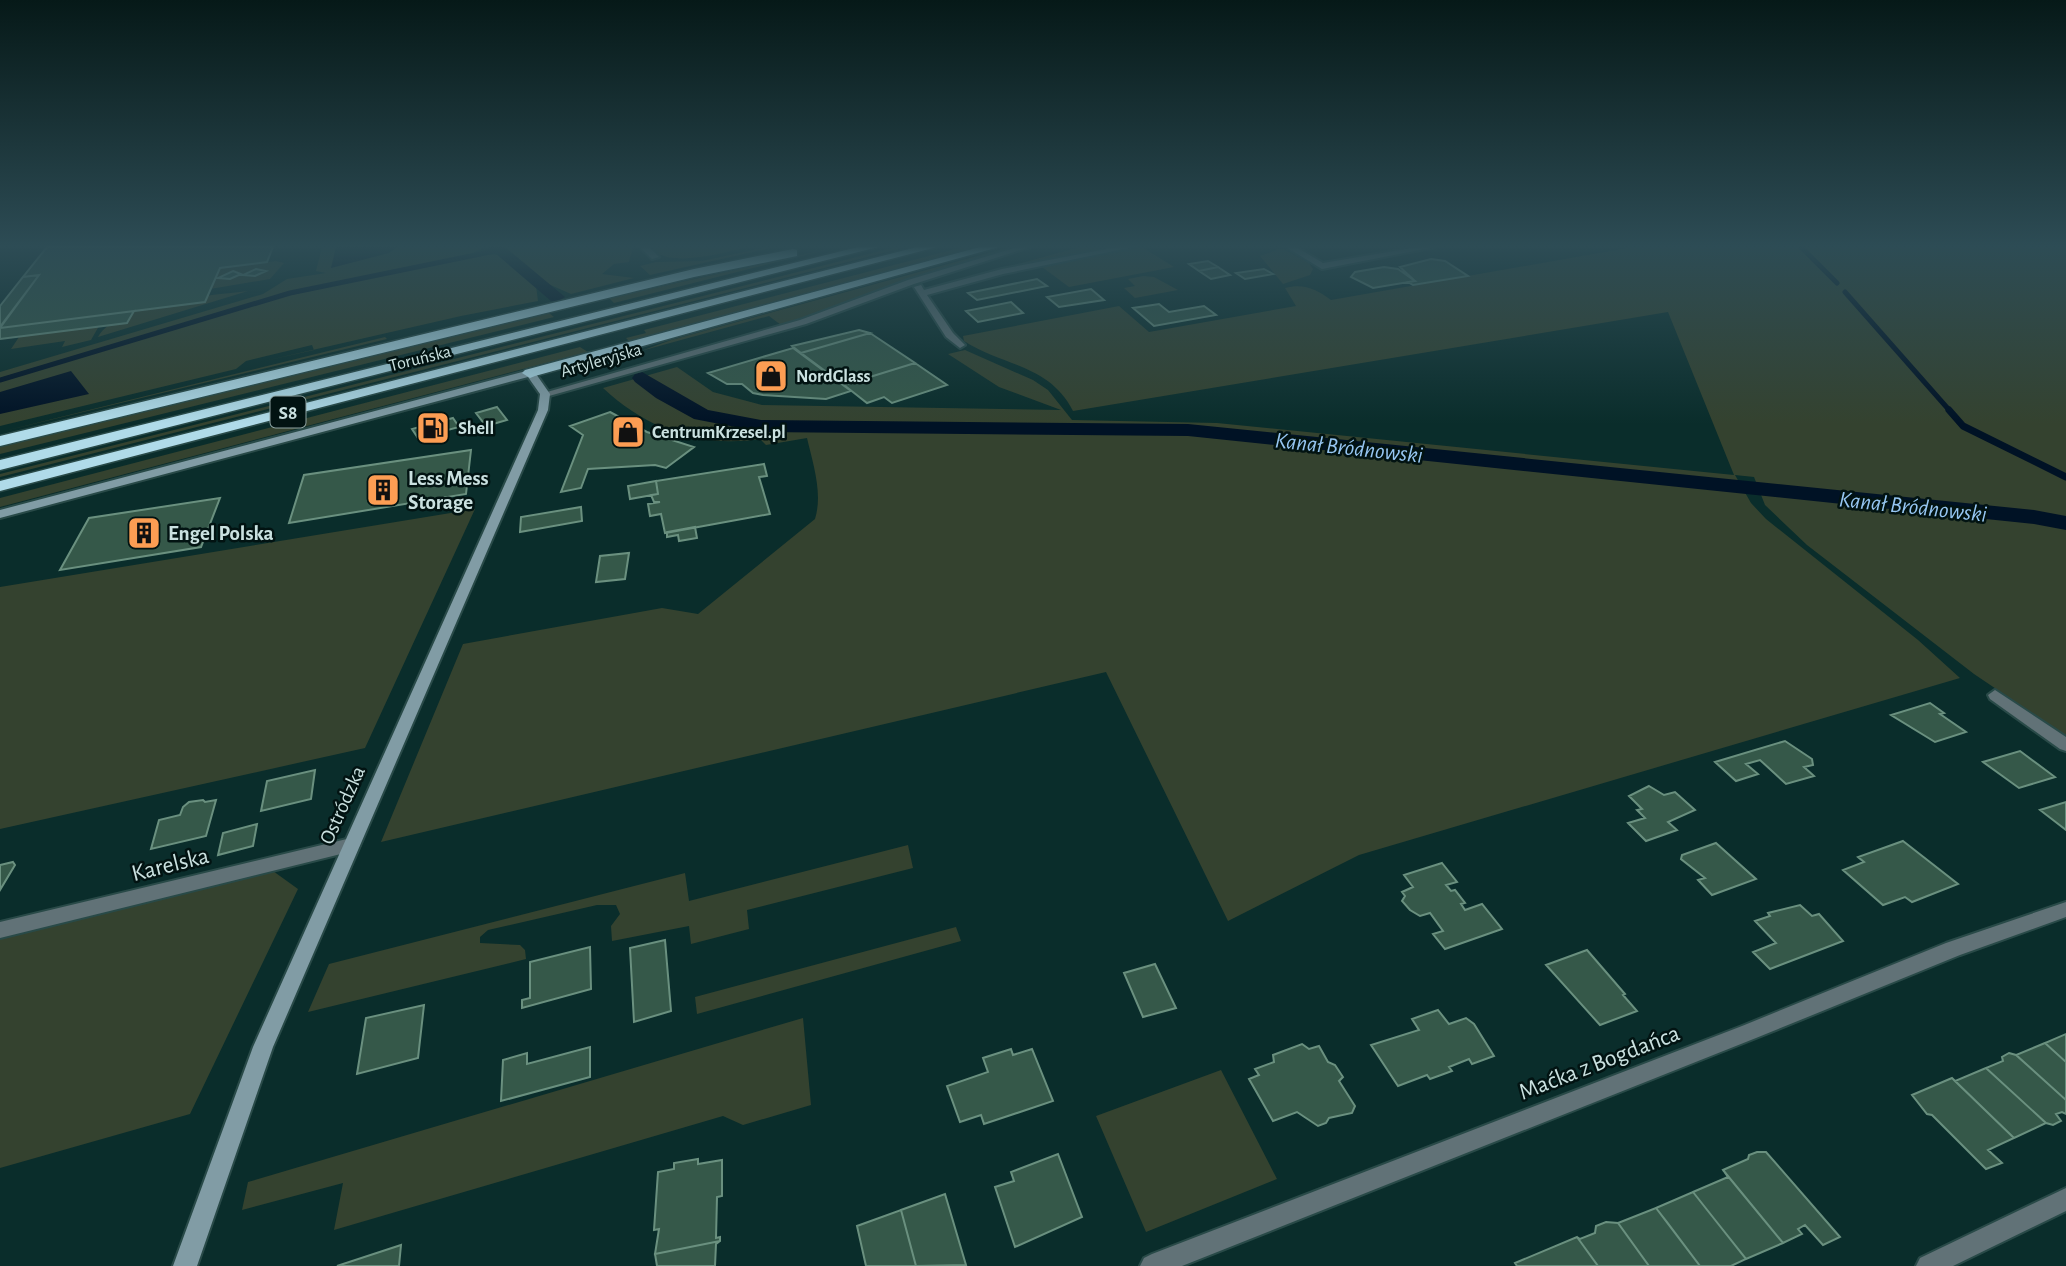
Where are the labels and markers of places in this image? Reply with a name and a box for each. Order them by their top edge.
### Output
shop icon: NordGlass [752,357,790,395]
place label: NordGlass [796,368,871,386]
fuel station icon: Shell [414,409,452,447]
shop icon: CentrumKrzesel.pl [609,413,647,451]
place label: Shell [458,420,494,438]
place label: CentrumKrzesel.pl [652,424,786,442]
place label: Less Mess Storage [408,468,489,513]
building icon: Less Mess Storage [364,471,402,509]
building icon: Engel Polska [125,514,163,552]
place label: Engel Polska [168,523,274,544]

